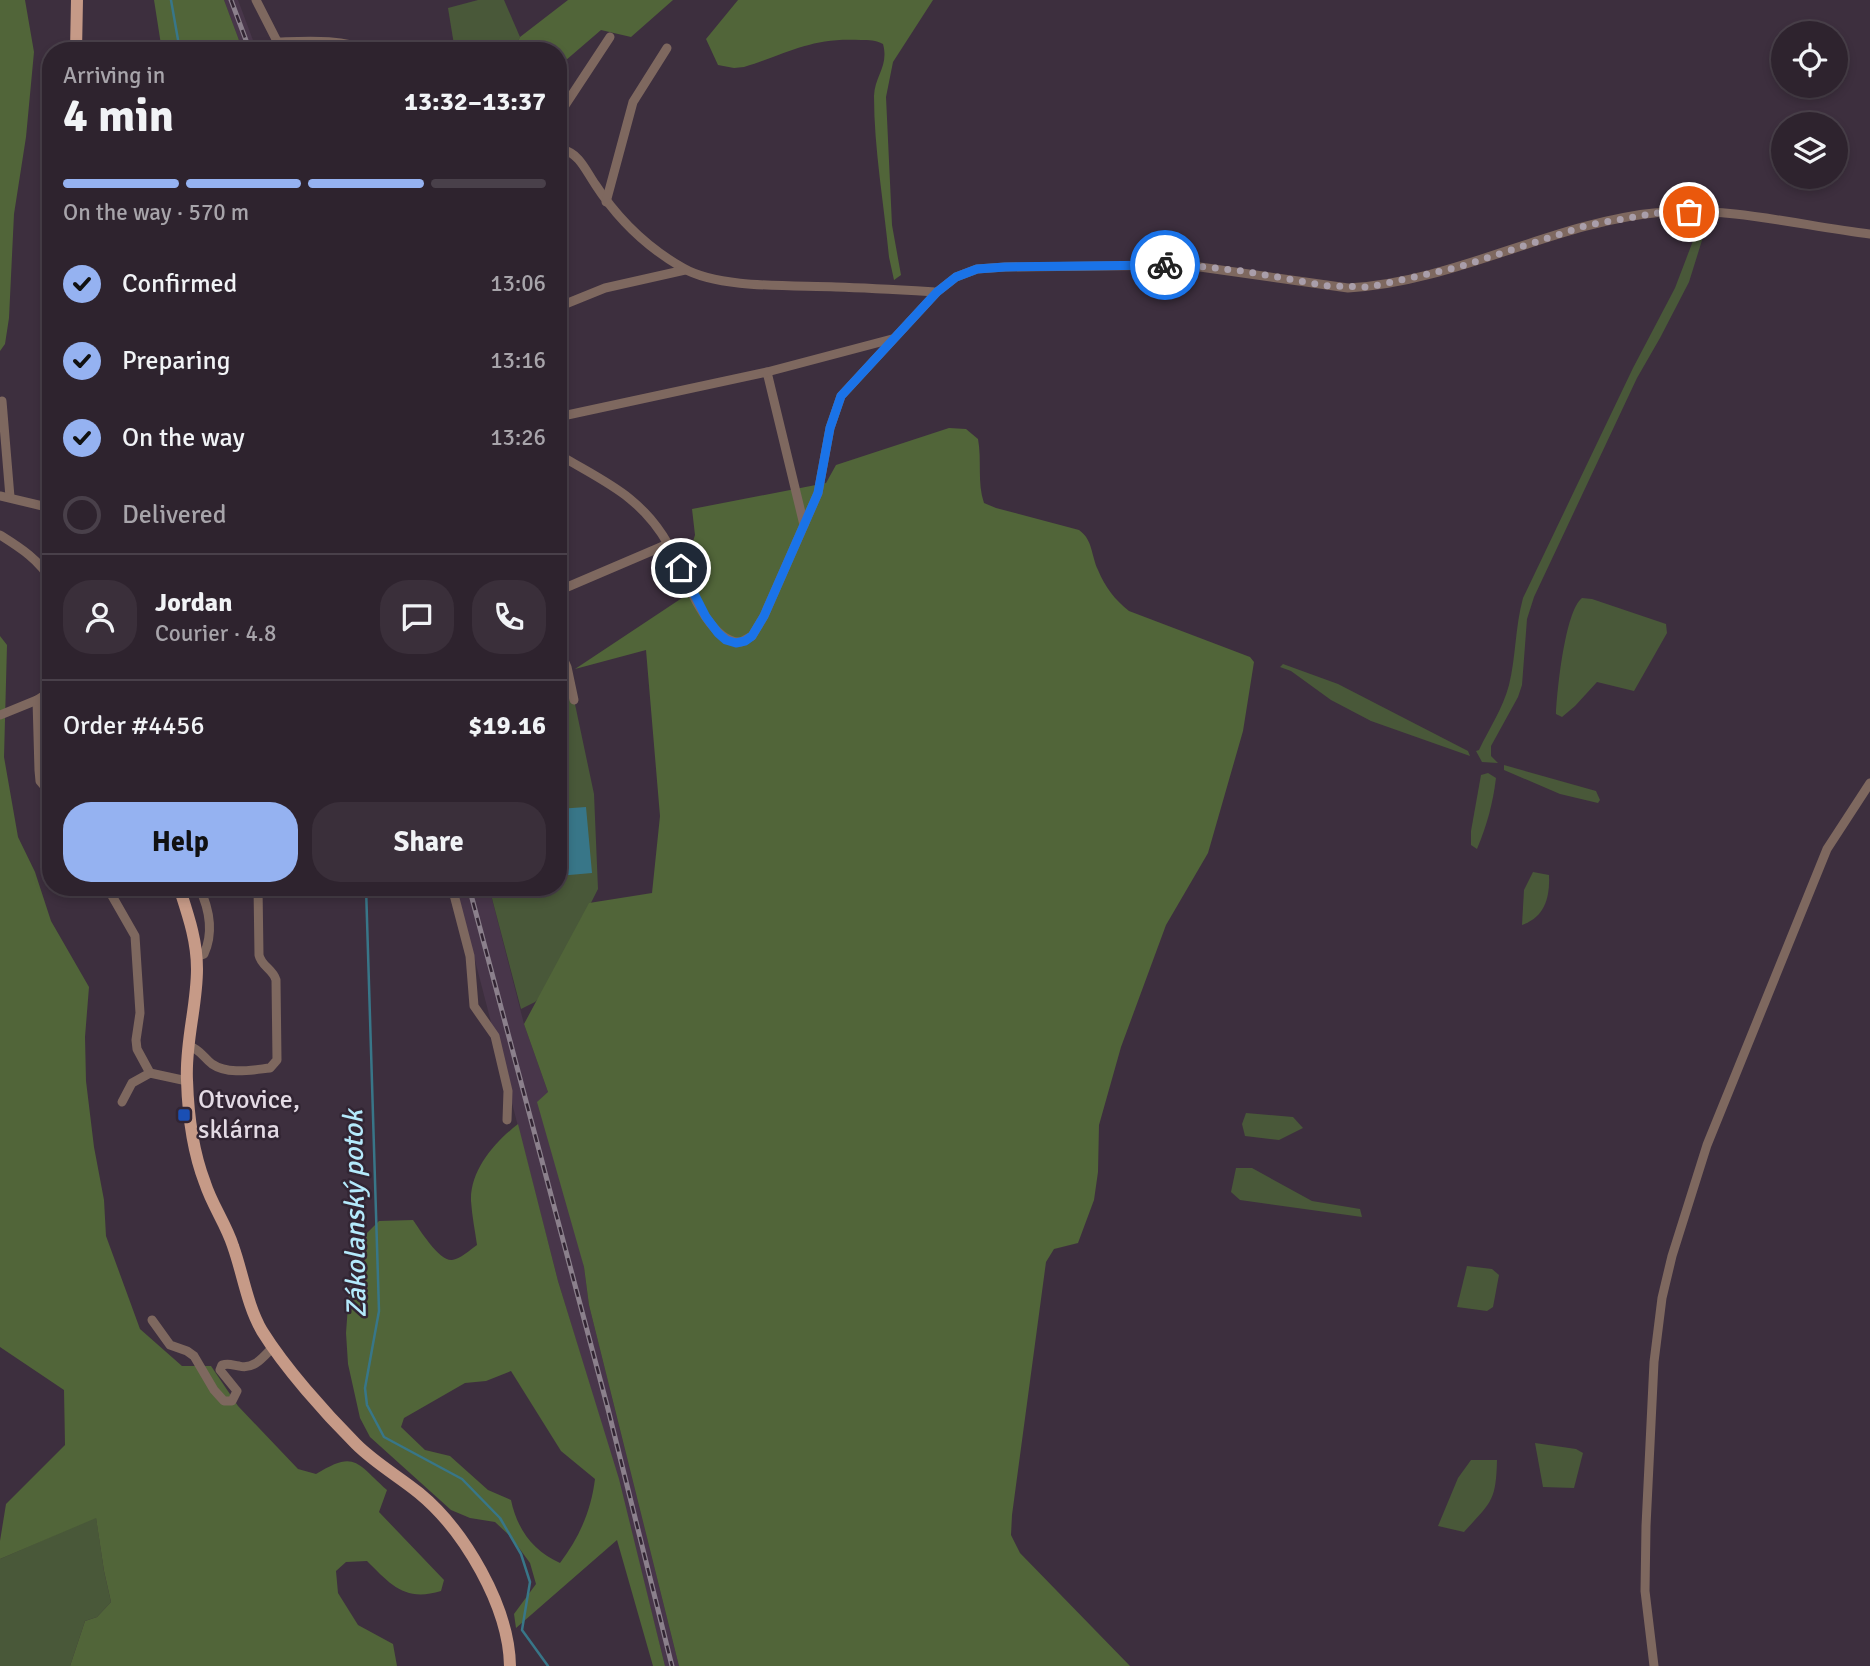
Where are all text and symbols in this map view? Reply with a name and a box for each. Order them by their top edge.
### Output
map controls [1771,21,1848,189]
button: locate [1771,21,1848,98]
text: Arriving in [63,61,165,90]
text: 13:32–13:37 [404,86,546,118]
text: 4 min [63,88,174,144]
button: layers [1771,112,1848,189]
pin [1659,182,1719,242]
icon: bag [1670,193,1708,231]
text: On the way · 570 m [63,198,249,227]
courier [1130,230,1200,300]
icon: bike [1146,246,1184,284]
icon: check [63,265,101,303]
text: Confirmed [122,268,237,300]
text: 13:06 [490,269,546,298]
icon: check [63,342,101,380]
text: Preparing [122,345,230,377]
text: 13:16 [490,346,546,375]
icon: check [63,419,101,457]
text: On the way [122,422,245,454]
text: 13:26 [490,423,546,452]
text: Delivered [122,499,227,531]
pin [651,538,711,598]
icon: home [662,549,700,587]
button: person [63,580,137,654]
button: chat [380,580,454,654]
button: phone [472,580,546,654]
text: Jordan [155,587,232,619]
text: Courier · 4.8 [155,619,276,648]
text: Order #4456 [63,710,204,742]
text: $19.16 [468,710,546,742]
button: Help [63,802,298,882]
button: Share [312,802,546,882]
place label: Otvovice, sklárna [198,1084,300,1146]
marker: Otvovice, sklárna [176,1107,192,1123]
water label: Zákolanský potok [336,1107,374,1318]

